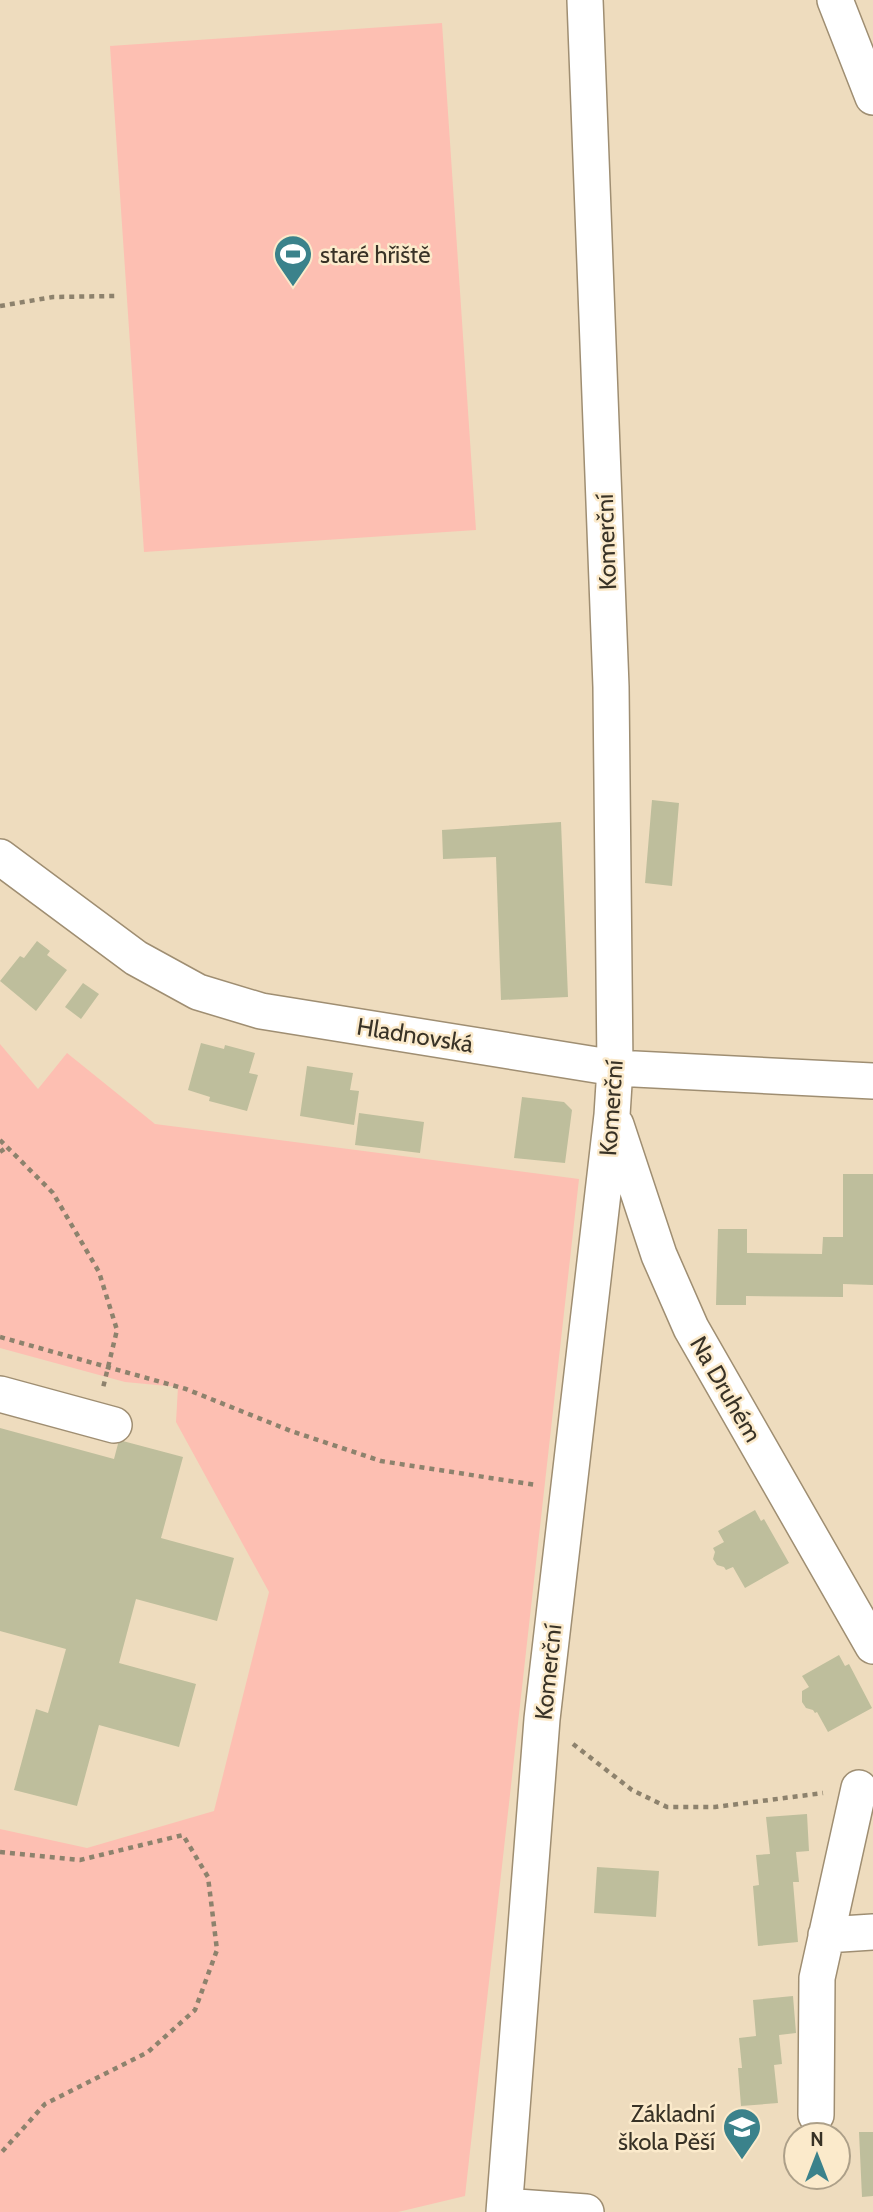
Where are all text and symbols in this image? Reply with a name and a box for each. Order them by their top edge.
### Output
sports icon: staré hřiště [272,233,314,288]
place label: staré hřiště [320,240,431,269]
street label: Komerční [590,493,622,591]
street label: Hladnovská [355,1011,476,1059]
street label: Komerční [593,1059,629,1157]
street label: Na Druhém [684,1331,768,1447]
street label: Komerční [529,1623,567,1721]
place label: Základní škola Pěší [618,2099,715,2156]
school or university icon: Základní škola Pěší [721,2106,763,2161]
north arrow [782,2121,852,2191]
text: N [810,2128,824,2151]

